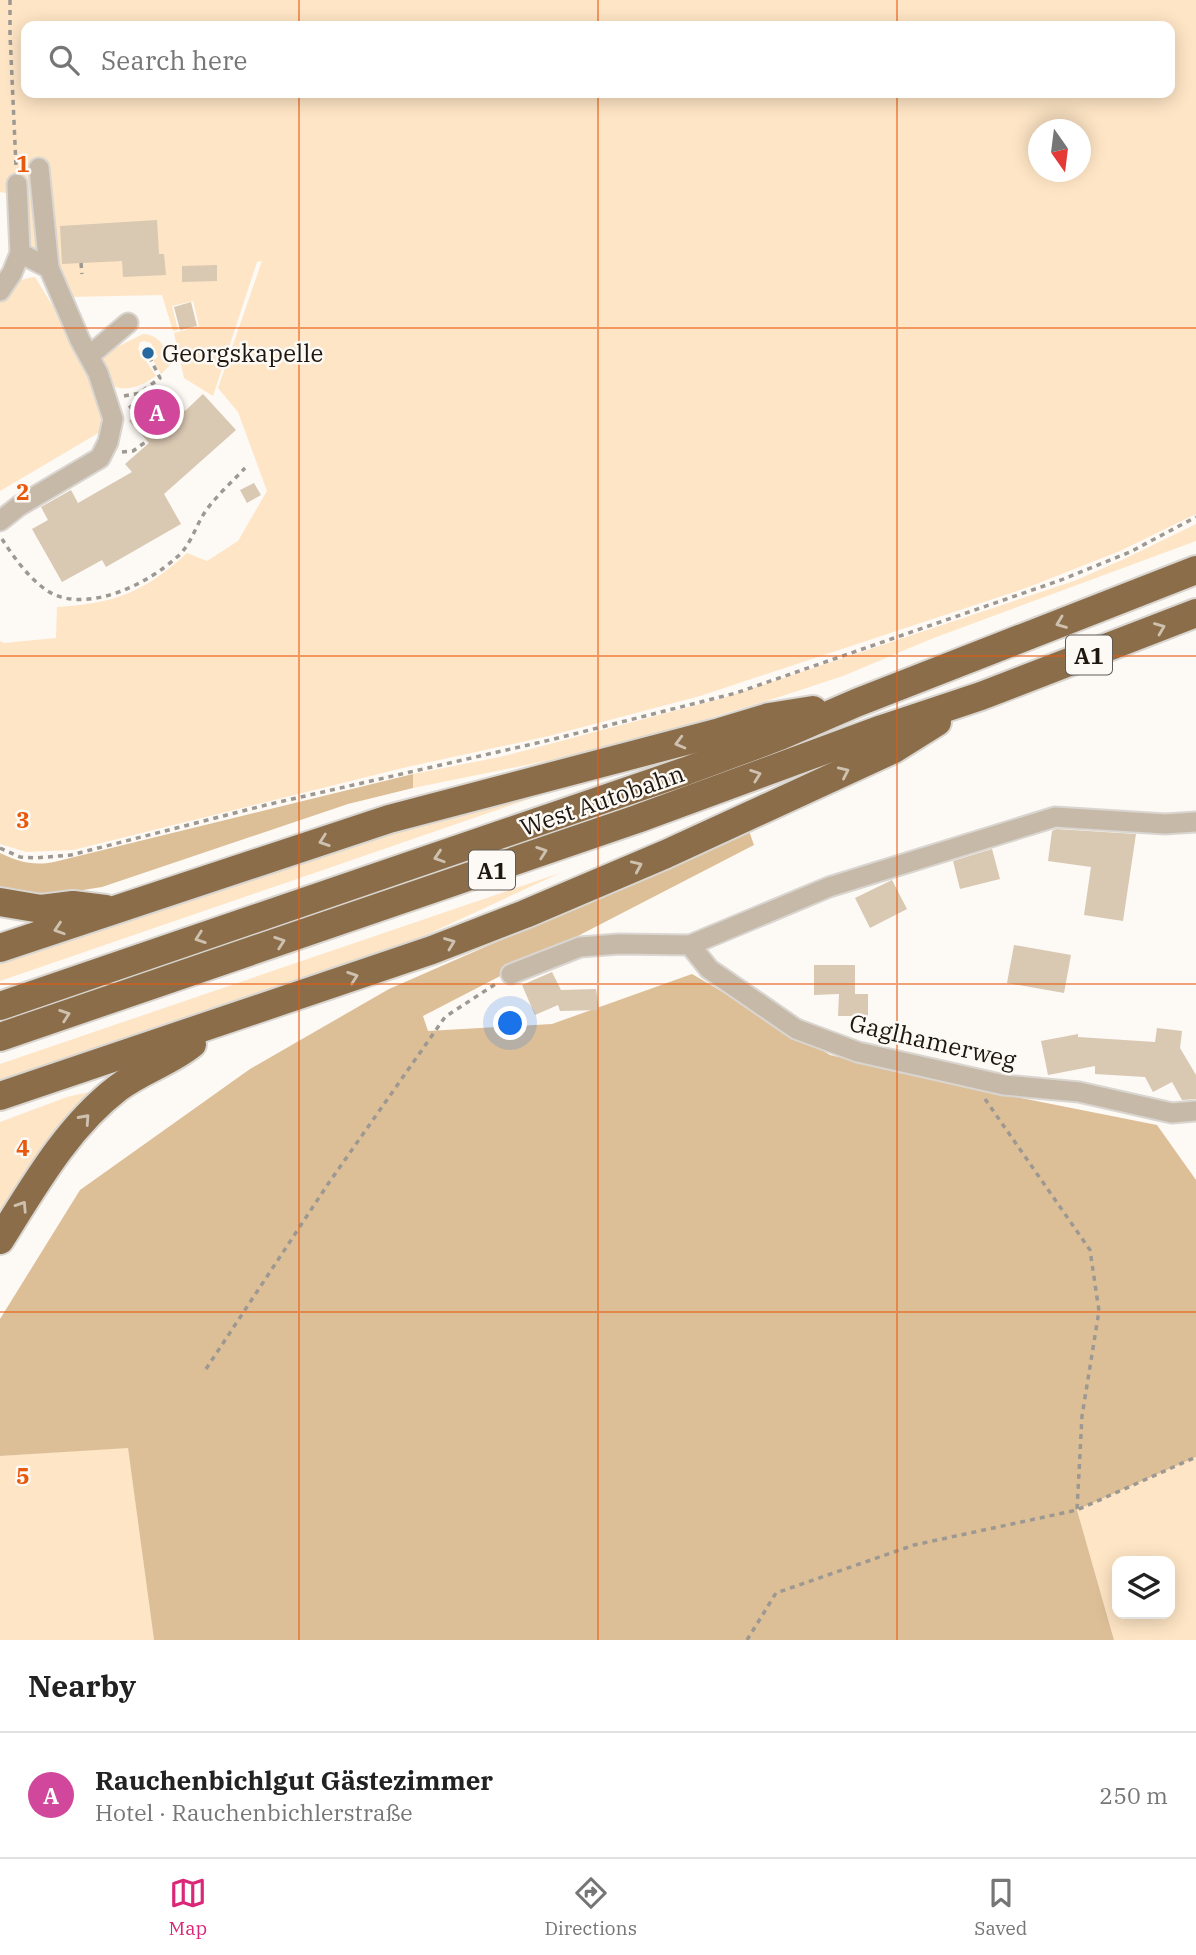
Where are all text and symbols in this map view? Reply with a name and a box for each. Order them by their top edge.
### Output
search box [21,21,1175,98]
icon: search [45,41,83,79]
text: Search here [101,43,247,77]
north arrow [1028,119,1091,182]
text: 1 [16,148,30,178]
place label: Georgskapelle [162,337,323,369]
marker: Georgskapelle [140,345,156,361]
pin: A [134,386,180,438]
text: 2 [16,476,30,506]
one-way arrow [1056,615,1068,629]
one-way arrow [1153,622,1165,636]
road number: A1 [1066,636,1112,674]
one-way arrow [674,735,686,749]
street label: West Autobahn [516,757,688,843]
one-way arrow [837,766,849,780]
one-way arrow [749,769,761,783]
text: 3 [16,804,30,834]
one-way arrow [319,833,331,847]
one-way arrow [535,846,547,860]
one-way arrow [433,849,445,863]
road number: A1 [469,850,515,890]
one-way arrow [630,860,642,874]
one-way arrow [53,921,66,935]
one-way arrow [194,930,206,944]
one-way arrow [273,936,286,950]
one-way arrow [444,937,456,951]
one-way arrow [347,971,359,985]
your location [493,1006,527,1040]
street label: Gaglhamerweg [846,1006,1020,1076]
one-way arrow [58,1009,70,1023]
one-way arrow [76,1114,89,1127]
text: 4 [16,1132,30,1162]
one-way arrow [13,1201,26,1214]
text: 5 [16,1460,30,1490]
map controls [1112,1556,1175,1619]
button: layers [1112,1556,1175,1619]
text: Nearby [28,1666,136,1705]
text: Rauchenbichlgut Gästezimmer [95,1763,493,1797]
text: A [43,1780,59,1810]
text: 250 m [1099,1780,1168,1810]
text: Hotel · Rauchenbichlerstraße [95,1797,413,1827]
tab: Map [169,1874,207,1940]
tab: Directions [544,1874,637,1940]
tab: Saved [974,1874,1027,1940]

